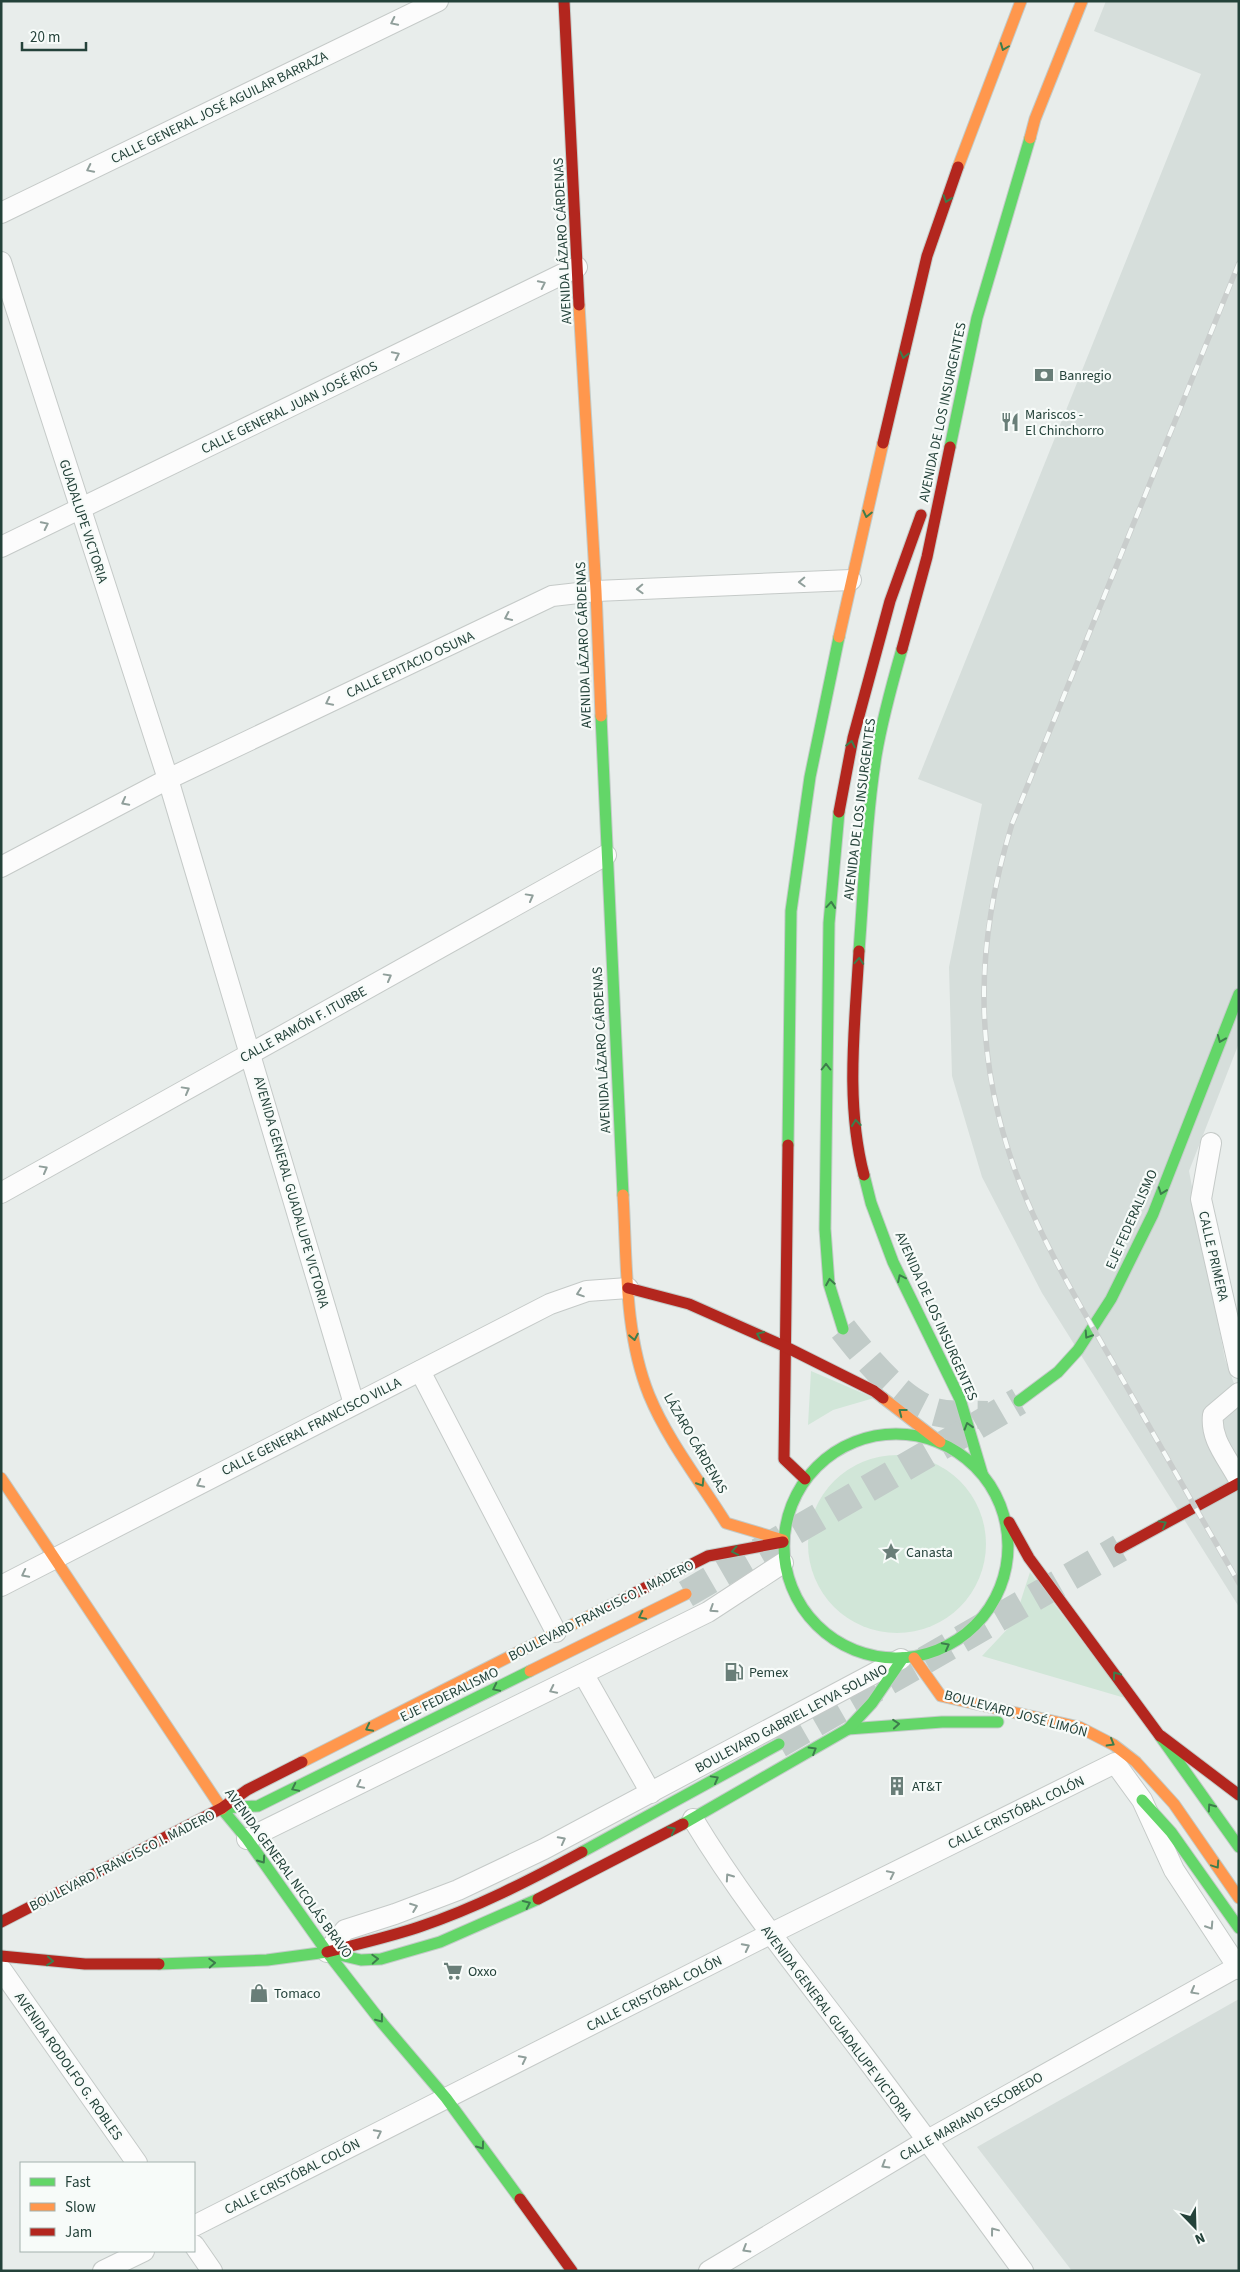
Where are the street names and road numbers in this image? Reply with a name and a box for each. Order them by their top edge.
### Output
street label: CALLE GENERAL JOSÉ AGUILAR BARRAZA [108,46,332,169]
street label: AVENIDA LÁZARO CÁRDENAS [549,157,577,325]
street label: AVENIDA DE LOS INSURGENTES [914,321,972,504]
street label: CALLE GENERAL JUAN JOSÉ RÍOS [198,356,381,459]
street label: GUADALUPE VICTORIA [54,457,113,586]
street label: AVENIDA LÁZARO CÁRDENAS [571,561,597,729]
street label: CALLE EPITACIO OSUNA [343,626,478,703]
street label: AVENIDA DE LOS INSURGENTES [839,717,881,901]
street label: AVENIDA LÁZARO CÁRDENAS [588,966,616,1134]
street label: CALLE RAMÓN F. ITURBE [236,982,371,1068]
street label: AVENIDA GENERAL GUADALUPE VICTORIA [248,1074,334,1311]
street label: EJE FEDERALISMO [1101,1166,1163,1273]
street label: CALLE PRIMERA [1193,1209,1233,1304]
street label: AVENIDA DE LOS INSURGENTES [890,1229,982,1404]
street label: CALLE GENERAL FRANCISCO VILLA [218,1373,405,1481]
street label: LÁZARO CÁRDENAS [658,1389,732,1498]
street label: BOULEVARD FRANCISCO I. MADERO [505,1555,698,1667]
street label: BOULEVARD GABRIEL LEYVA SOLANO [692,1659,891,1778]
street label: EJE FEDERALISMO [397,1662,502,1727]
street label: BOULEVARD JOSÉ LIMÓN [942,1685,1090,1743]
street label: CALLE CRISTÓBAL COLÓN [945,1771,1088,1855]
street label: AVENIDA GENERAL NICOLÁS BRAVO [220,1785,357,1963]
street label: BOULEVARD FRANCISCO I. MADERO [26,1805,219,1917]
street label: AVENIDA GENERAL GUADALUPE VICTORIA [756,1922,917,2126]
street label: CALLE CRISTÓBAL COLÓN [583,1951,726,2037]
street label: AVENIDA RODOLFO G. ROBLES [9,1989,127,2145]
street label: CALLE MARIANO ESCOBEDO [896,2067,1047,2166]
street label: CALLE CRISTÓBAL COLÓN [221,2134,364,2220]

